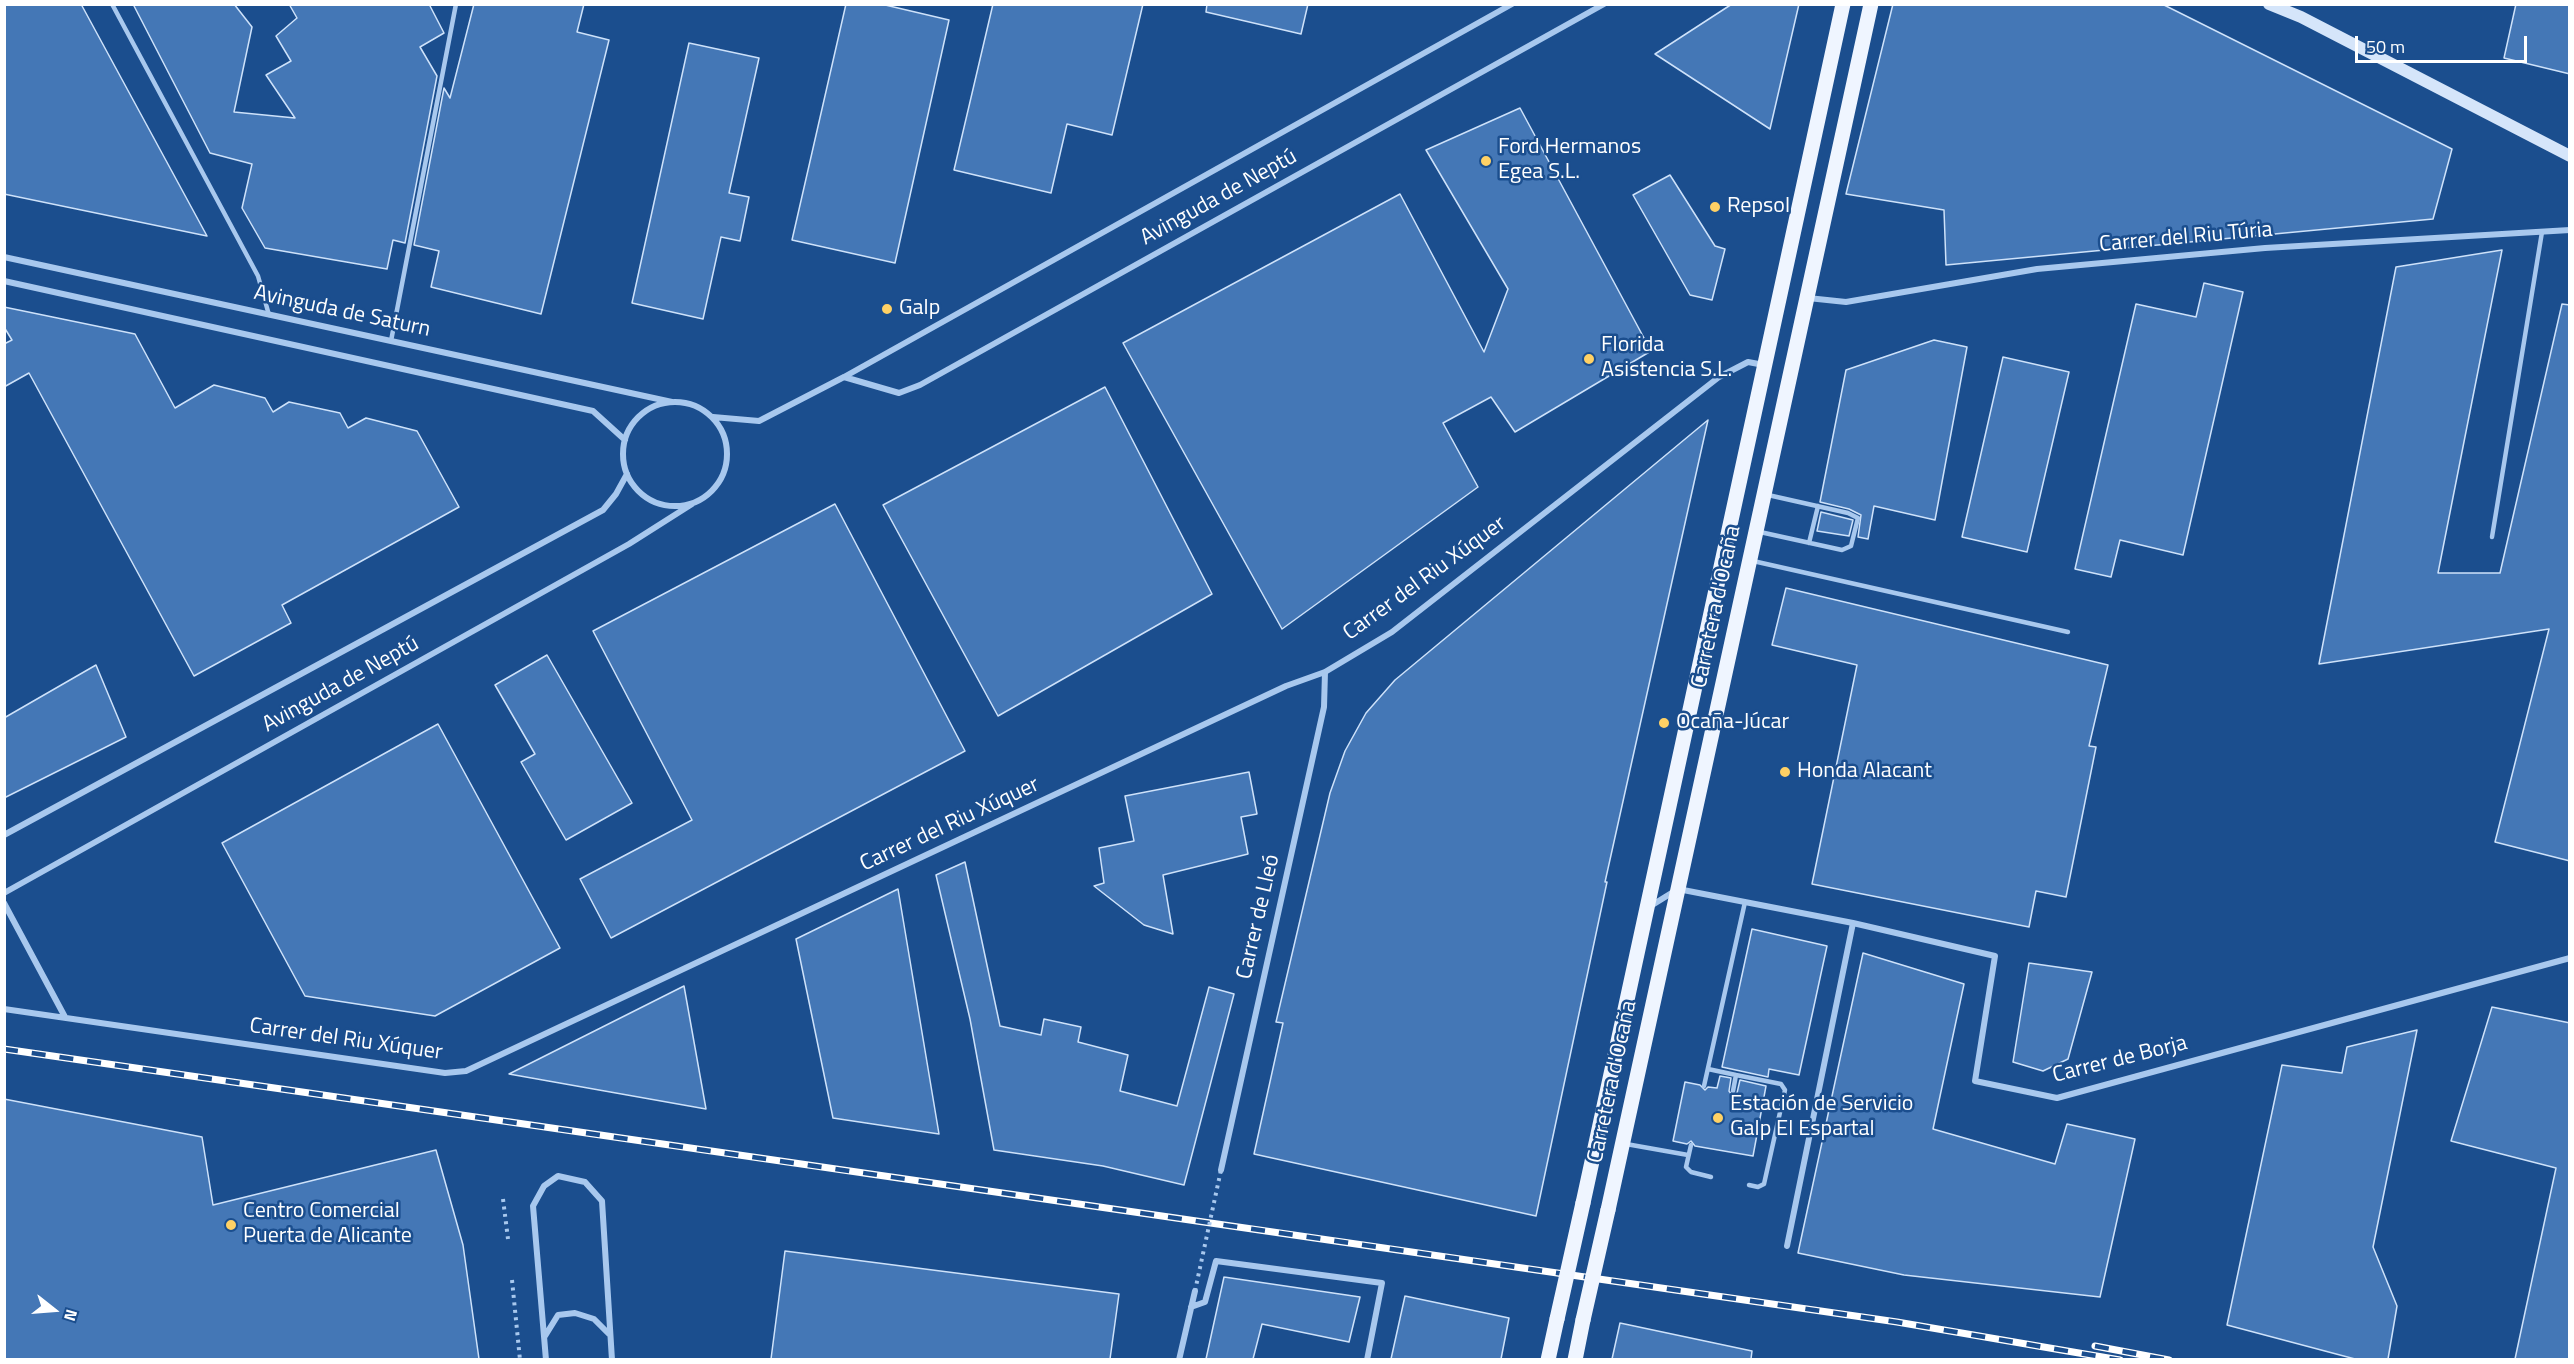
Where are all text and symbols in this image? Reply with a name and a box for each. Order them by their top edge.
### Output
scale bar [2358,24,2530,62]
text: 50 m [2366,33,2405,60]
place label: Ford Hermanos Egea S.L. [1498,135,1641,186]
street label: Avinguda de Neptú [1136,144,1302,252]
marker: Ford Hermanos Egea S.L. [1479,154,1493,168]
place label: Repsol [1727,194,1790,220]
marker: Repsol [1708,200,1722,214]
street label: Carrer del Riu Túria [2098,217,2274,259]
street label: Avinguda de Saturn [251,280,433,344]
place label: Galp [899,296,940,322]
marker: Galp [880,302,894,316]
place label: Florida Asistencia S.L. [1601,333,1732,384]
marker: Florida Asistencia S.L. [1582,352,1596,366]
street label: Carrer del Riu Xúquer [1338,511,1512,647]
street label: Carretera d'Ocaña [1687,523,1747,691]
street label: Avinguda de Neptú [258,631,424,739]
place label: Ocaña-Júcar [1676,710,1789,736]
marker: Ocaña-Júcar [1657,716,1671,730]
place label: Honda Alacant [1797,759,1932,785]
marker: Honda Alacant [1778,765,1792,779]
street label: Carrer del Riu Xúquer [856,772,1044,878]
street label: Carrer de Lleó [1232,852,1286,982]
street label: Carretera d'Ocaña [1583,998,1643,1166]
street label: Carrer del Riu Xúquer [248,1013,444,1067]
street label: Carrer de Borja [2050,1031,2190,1089]
place label: Estación de Servicio Galp El Espartal [1730,1092,1913,1144]
marker: Estación de Servicio Galp El Espartal [1711,1111,1725,1125]
place label: Centro Comercial Puerta de Alicante [243,1199,412,1250]
marker: Centro Comercial Puerta de Alicante [224,1218,238,1232]
north arrow [24,1280,84,1340]
text: N [58,1306,84,1324]

